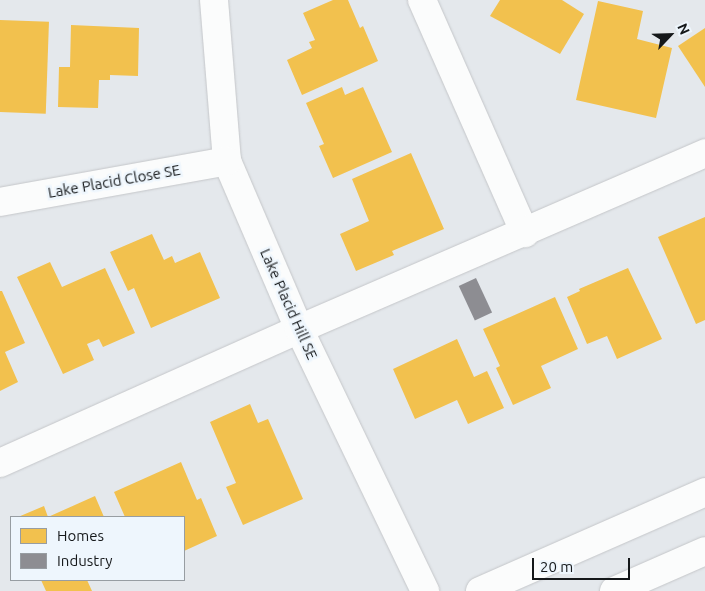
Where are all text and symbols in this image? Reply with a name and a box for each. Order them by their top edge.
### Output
north arrow [645,10,695,60]
text: N [674,21,693,37]
street label: Lake Placid Close SE [46,160,182,202]
street label: Lake Placid Hill SE [256,246,322,362]
legend [10,516,185,581]
text: Homes [57,527,104,544]
scale bar [535,548,632,580]
text: Industry [57,552,112,569]
text: 20 m [540,558,573,575]

